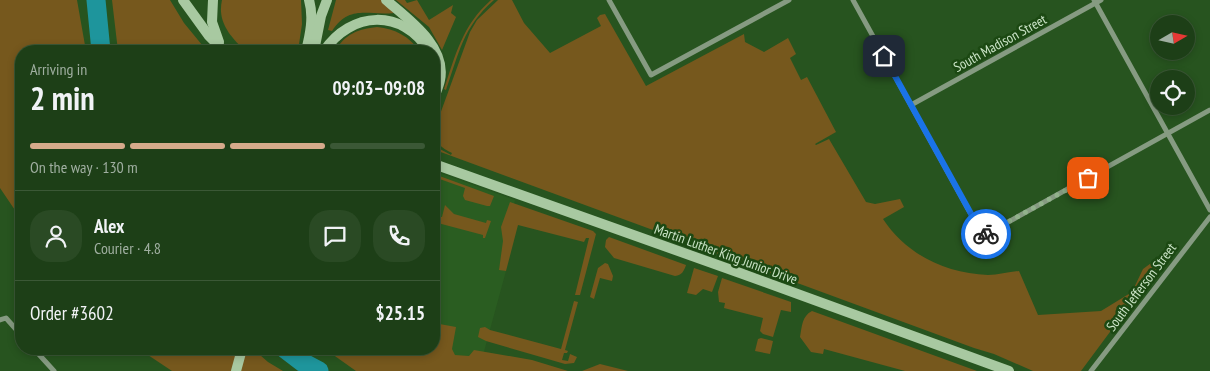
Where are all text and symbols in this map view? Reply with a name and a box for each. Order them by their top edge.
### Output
street label: South Madison Street [950,10,1050,76]
north arrow [1150,15,1195,60]
map controls [1150,15,1195,115]
pin [863,35,905,77]
icon: home [870,42,898,70]
text: Arriving in [30,59,87,79]
button: locate [1150,70,1195,115]
text: 09:03–09:08 [332,76,425,100]
text: 2 min [30,77,95,119]
text: On the way · 130 m [30,157,138,177]
pin [1067,157,1109,199]
icon: bag [1074,164,1102,192]
courier [961,209,1011,259]
button: person [30,210,82,262]
button: chat [309,210,361,262]
button: phone [373,210,425,262]
text: Alex [94,214,124,238]
street label: Martin Luther King Junior Drive [652,220,800,288]
icon: bike [972,220,1000,248]
text: Courier · 4.8 [94,238,161,258]
street label: South Jefferson Street [1102,239,1180,335]
text: Order #3602 [30,301,114,325]
text: $25.15 [376,301,425,325]

